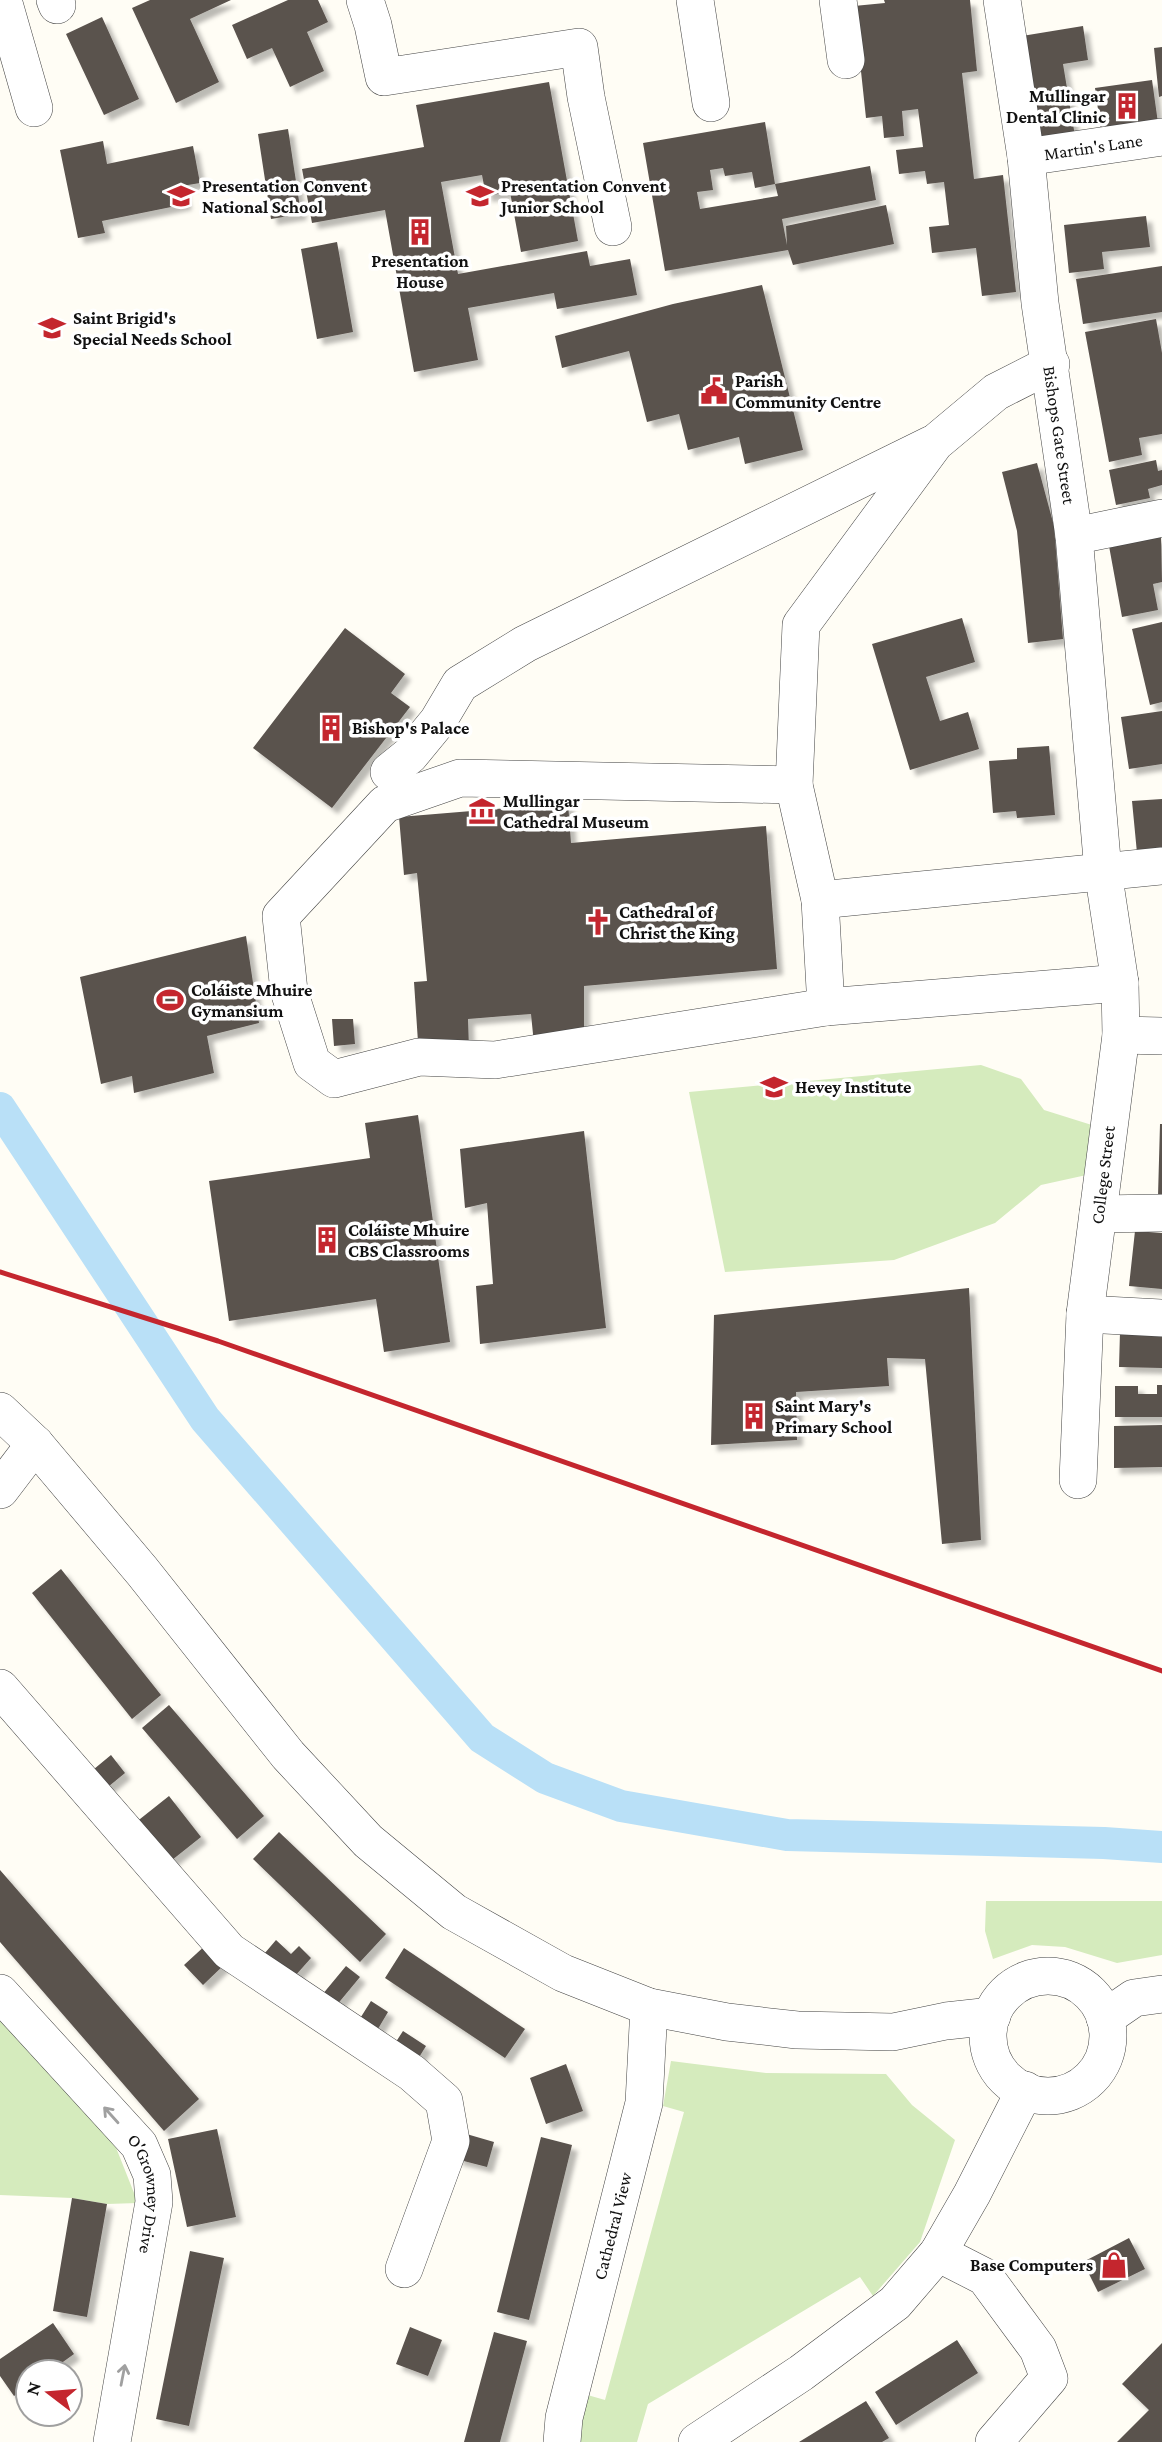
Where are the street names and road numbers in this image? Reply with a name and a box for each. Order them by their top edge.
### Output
street label: Martin's Lane [1043,130,1144,164]
street label: Bishops Gate Street [1039,365,1079,506]
street label: College Street [1087,1124,1119,1225]
street label: O'Growney Drive [123,2129,164,2255]
street label: Cathedral View [589,2170,636,2282]

